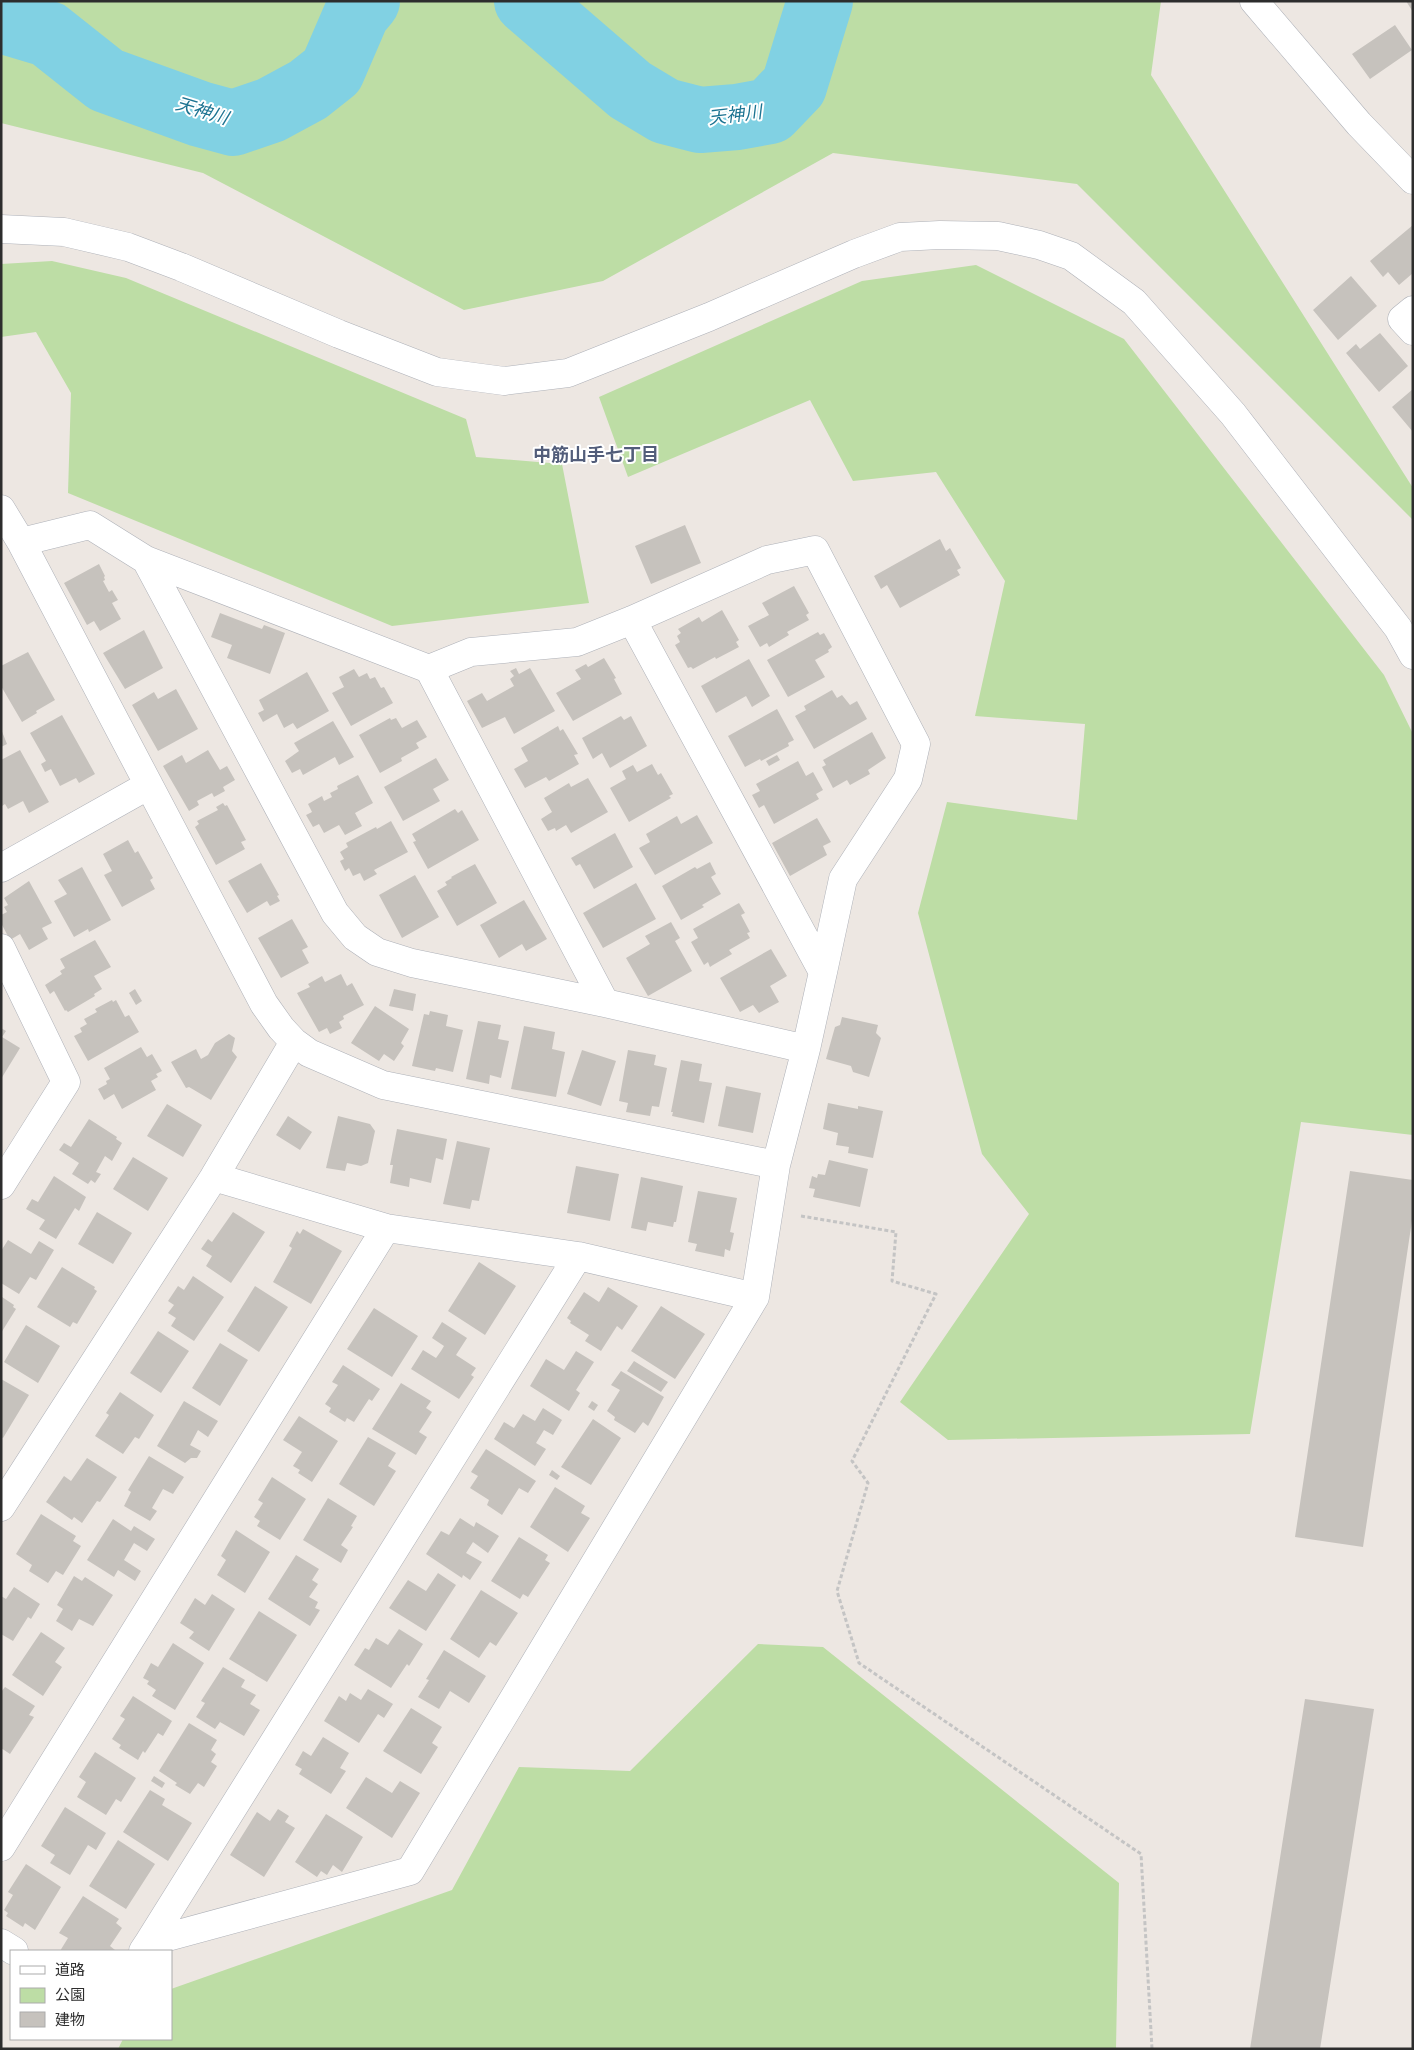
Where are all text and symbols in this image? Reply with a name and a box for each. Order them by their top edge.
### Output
water label: 天神川 [173,93,233,130]
water label: 天神川 [707,101,765,129]
district label: 中筋山手七丁目 [533,444,659,466]
legend [10,1950,172,2040]
text: 道路 [55,1961,85,1979]
text: 公園 [55,1986,85,2004]
text: 建物 [55,2011,85,2029]

